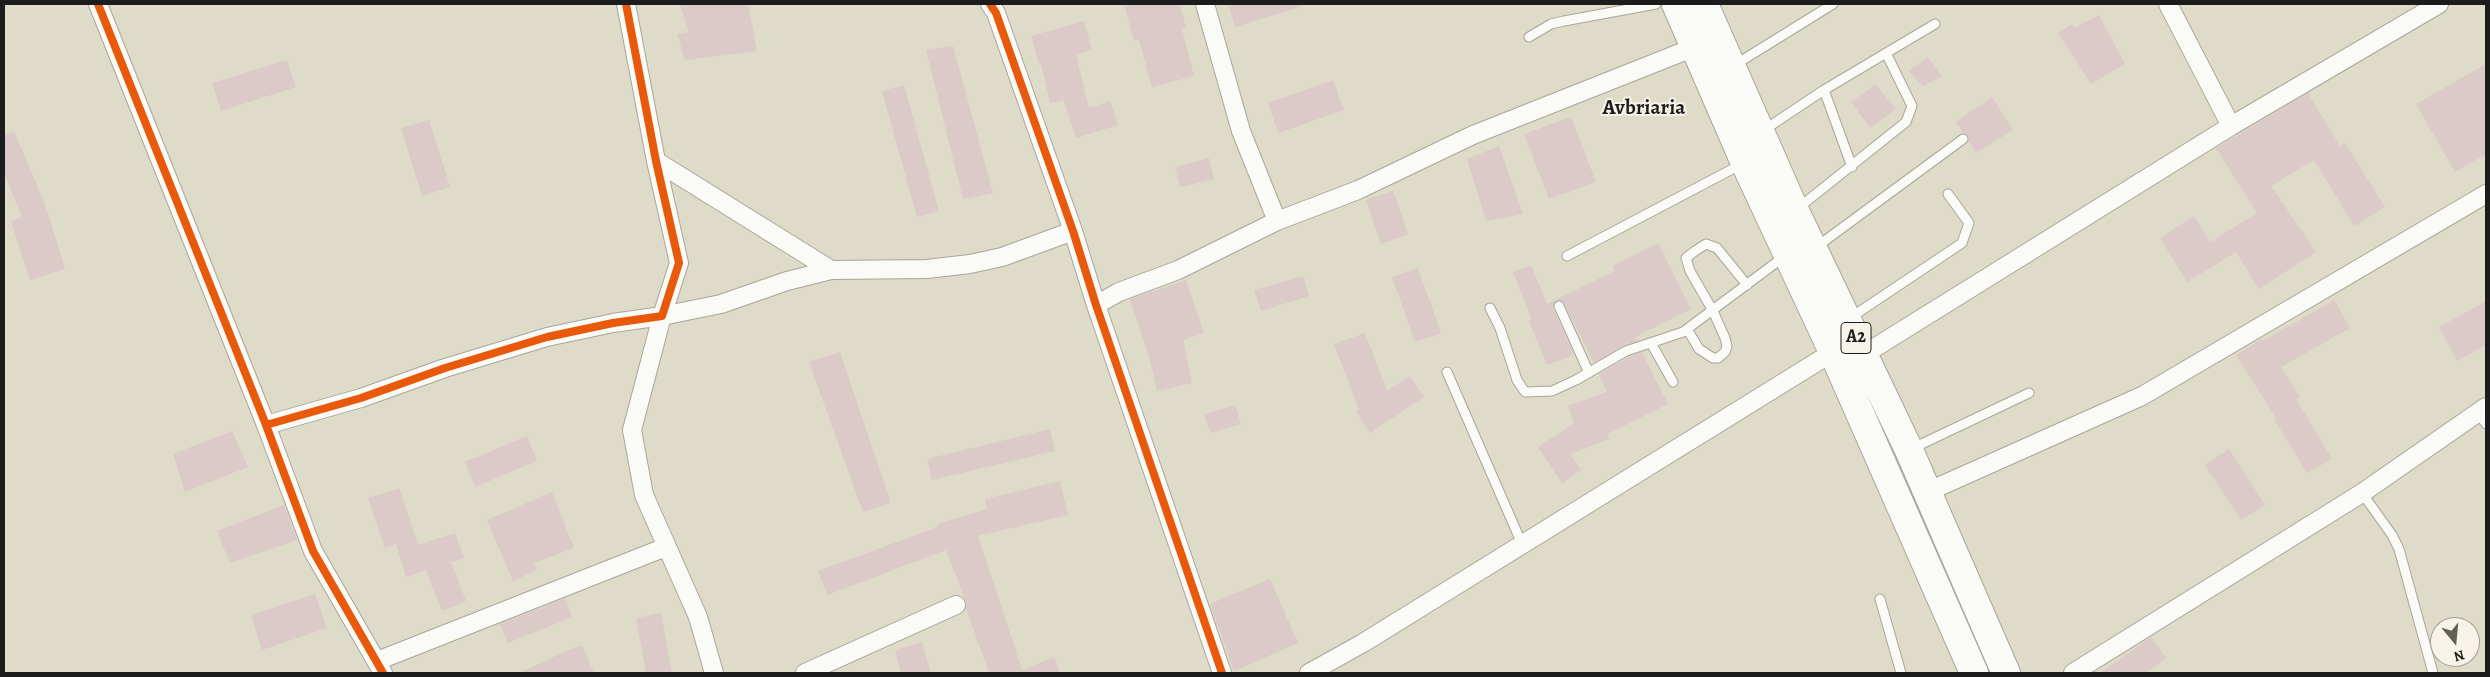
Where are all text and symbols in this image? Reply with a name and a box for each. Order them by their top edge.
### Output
district label: Avbriaria [1603,96,1685,122]
road number: A2 [1841,322,1871,353]
north arrow [2430,617,2480,667]
text: N [2452,645,2467,666]

